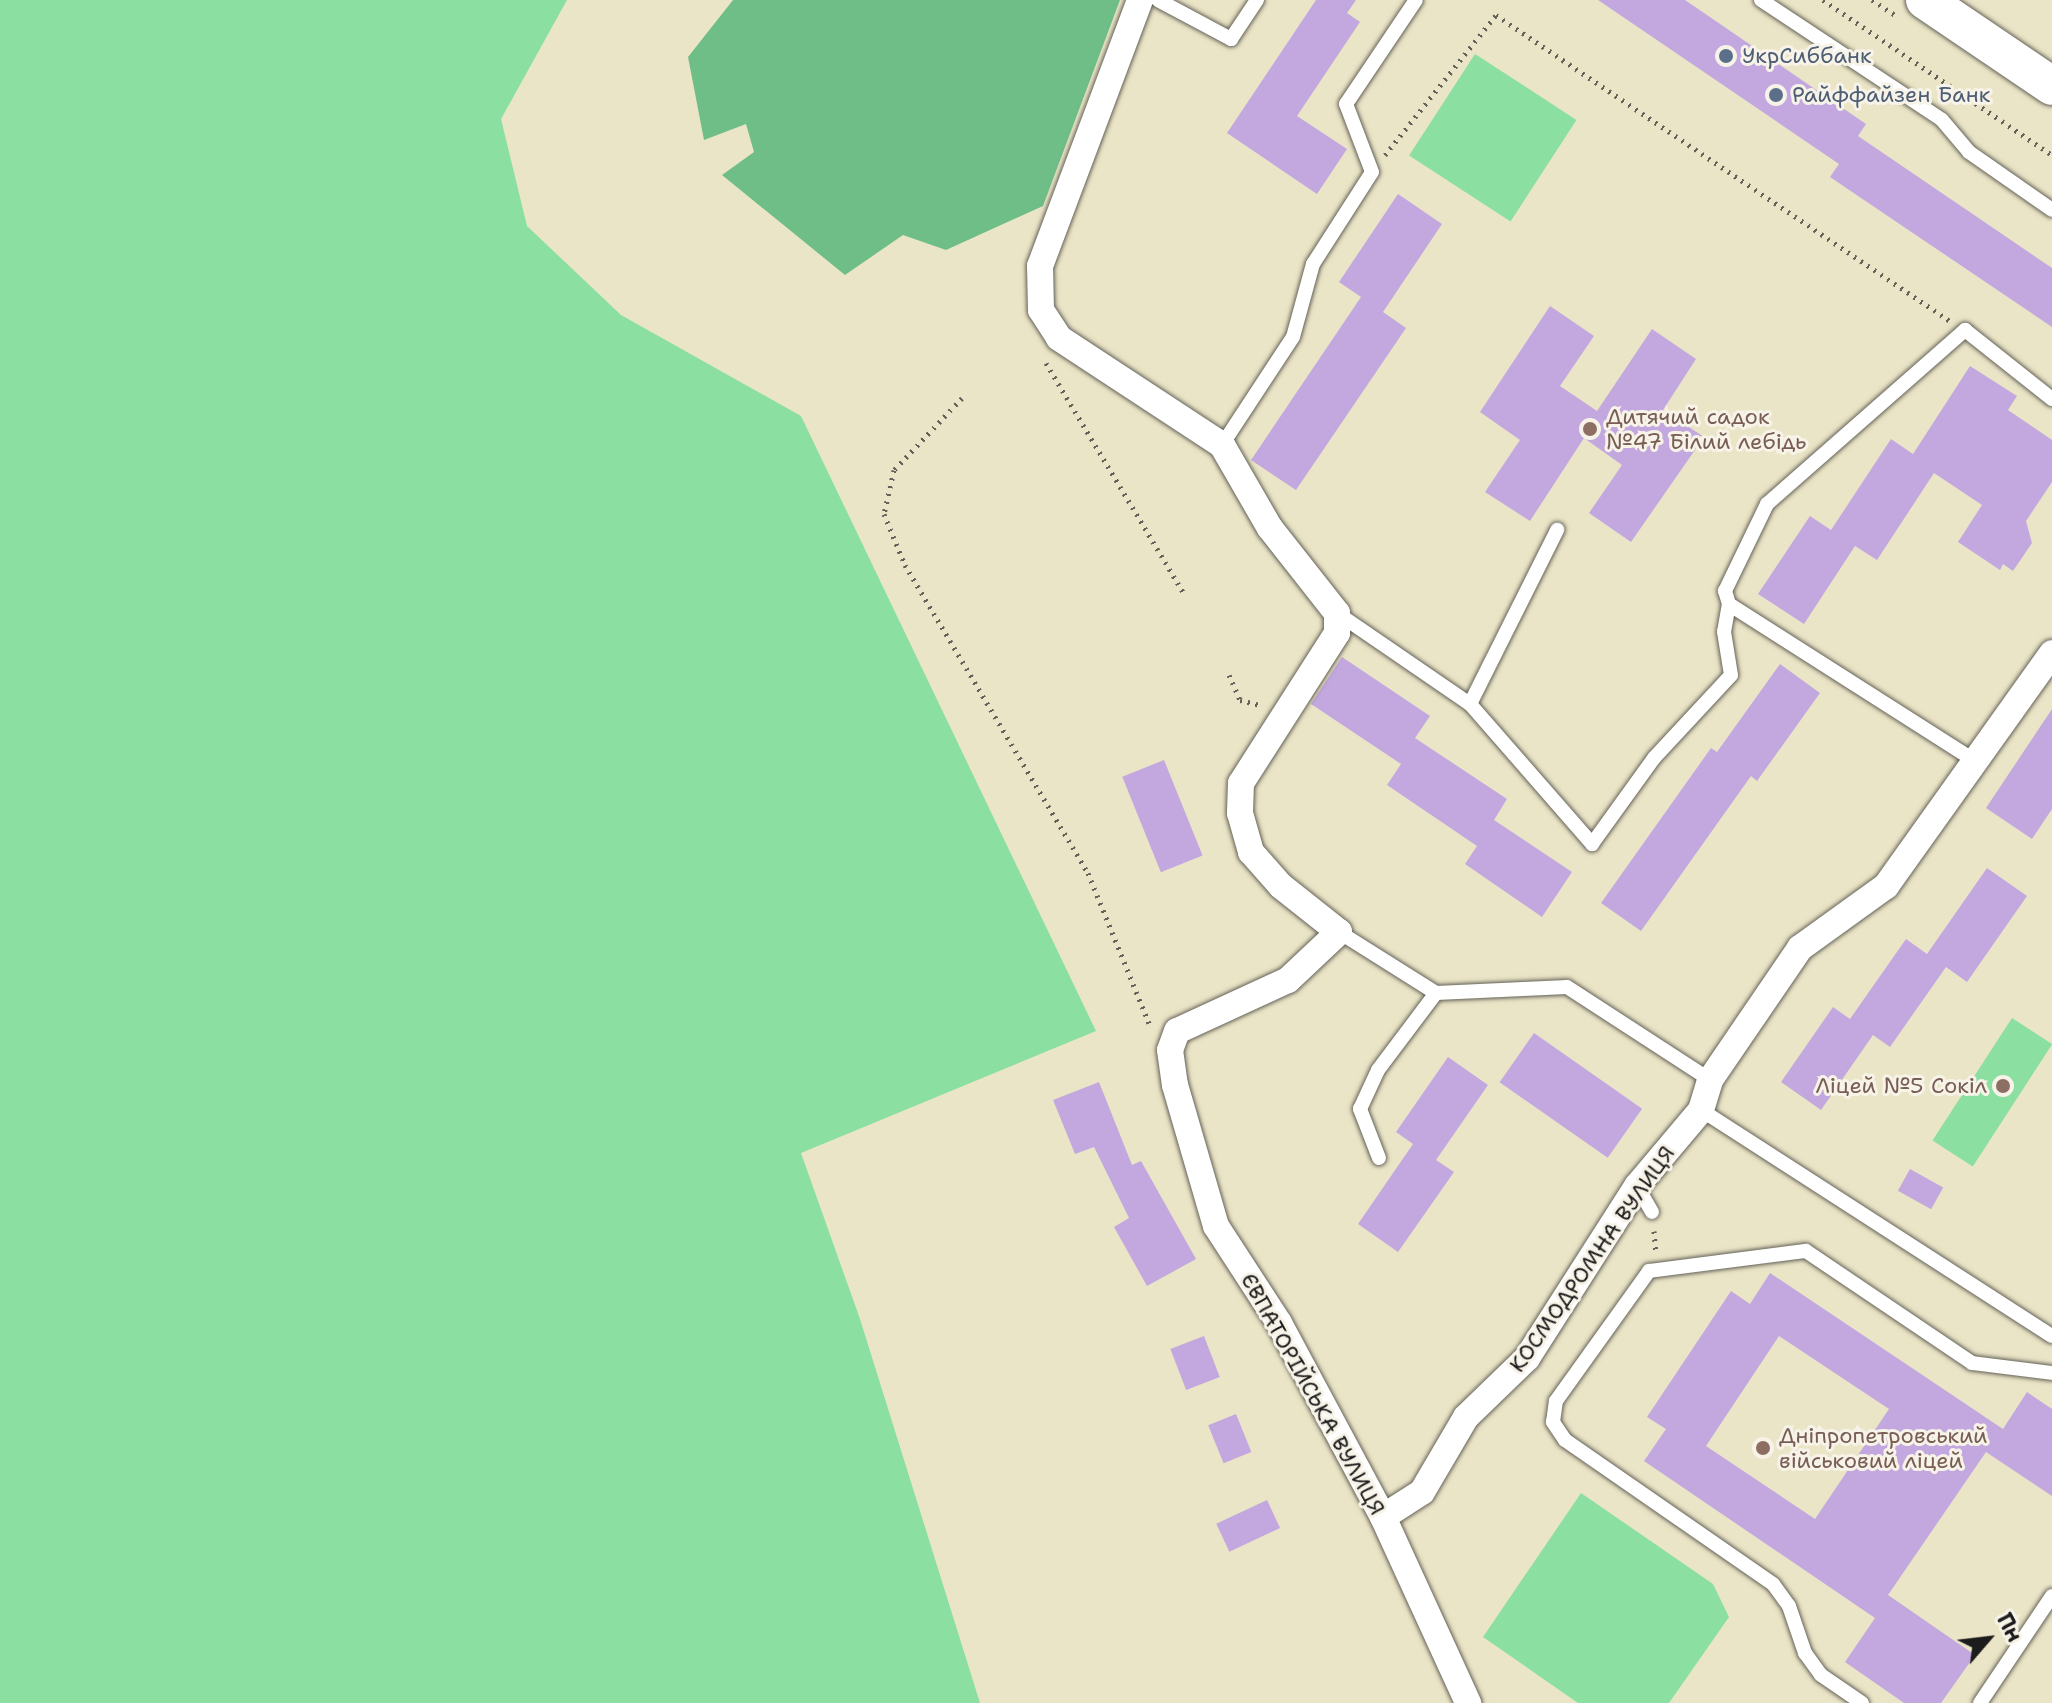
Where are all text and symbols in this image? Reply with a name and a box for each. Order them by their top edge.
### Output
place label: УкрСиббанк [1742,43,1872,69]
marker: УкрСиббанк [1717,47,1735,65]
place label: Райффайзен Банк [1792,82,1990,108]
marker: Райффайзен Банк [1767,86,1785,104]
place label: Дитячий садок №47 Білий лебідь [1606,403,1806,454]
marker: Дитячий садок №47 Білий лебідь [1581,420,1599,438]
place label: Ліцей №5 Сокіл [1815,1073,1987,1099]
marker: Ліцей №5 Сокіл [1994,1077,2012,1095]
street label: КОСМОДРОМНА ВУЛИЦЯ [1504,1141,1680,1377]
street label: ЄВПАТОРІЙСЬКА ВУЛИЦЯ [1235,1268,1391,1520]
place label: Дніпропетровський військовий ліцей [1779,1422,1987,1474]
marker: Дніпропетровський військовий ліцей [1754,1439,1772,1457]
north arrow [1948,1599,2028,1679]
text: Пн [1990,1608,2029,1647]

